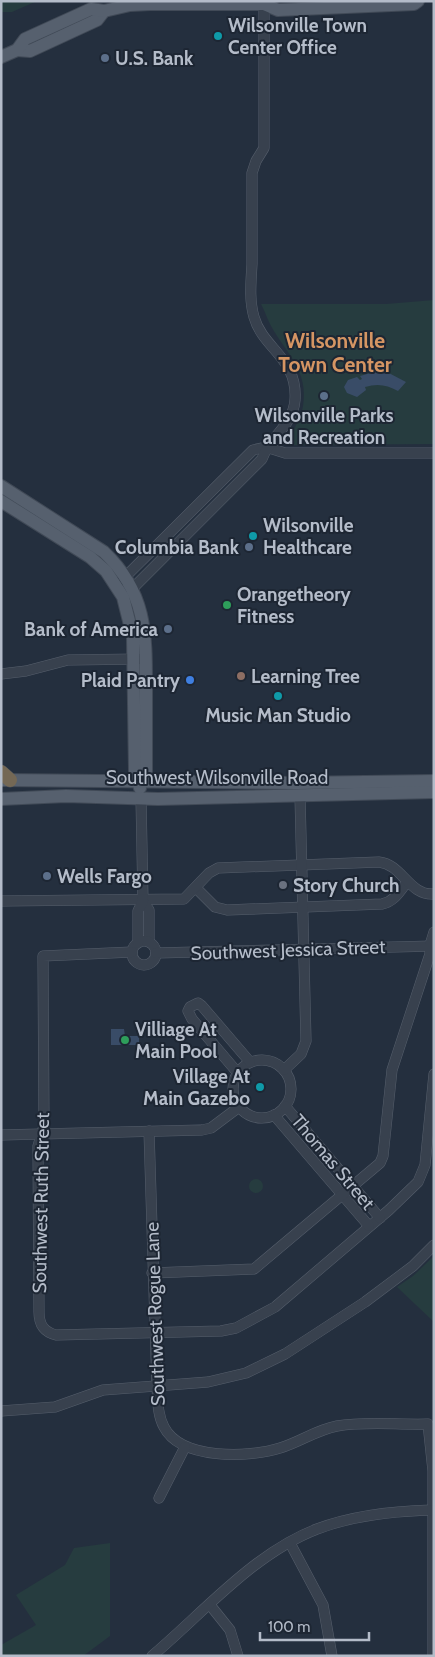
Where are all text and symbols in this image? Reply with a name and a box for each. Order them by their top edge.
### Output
place label: Wilsonville Town Center Office [228,14,367,59]
marker: Wilsonville Town Center Office [212,30,224,42]
place label: U.S. Bank [115,47,194,70]
marker: U.S. Bank [99,52,111,64]
district label: Wilsonville Town Center [278,328,392,377]
marker: Wilsonville Parks and Recreation [318,390,330,402]
place label: Wilsonville Parks and Recreation [255,404,393,449]
place label: Wilsonville Healthcare [263,514,354,559]
marker: Wilsonville Healthcare [247,530,259,542]
place label: Columbia Bank [115,536,240,559]
marker: Columbia Bank [243,541,255,553]
place label: Orangetheory Fitness [237,583,352,628]
marker: Orangetheory Fitness [221,599,233,611]
place label: Bank of America [24,618,159,641]
marker: Bank of America [162,623,174,635]
place label: Learning Tree [251,665,360,688]
place label: Plaid Pantry [81,669,181,692]
marker: Learning Tree [235,670,247,682]
marker: Plaid Pantry [184,674,196,686]
marker: Music Man Studio [272,690,284,702]
place label: Music Man Studio [205,704,351,727]
street label: Southwest Wilsonville Road [106,766,328,789]
place label: Wells Fargo [57,865,152,888]
marker: Wells Fargo [41,870,53,882]
place label: Story Church [293,874,400,897]
marker: Story Church [277,879,289,891]
street label: Southwest Jessica Street [190,935,386,965]
place label: Villiage At Main Pool [135,1018,217,1063]
marker: Villiage At Main Pool [119,1034,131,1046]
place label: Village At Main Gazebo [143,1065,250,1110]
marker: Village At Main Gazebo [254,1081,266,1093]
street label: Thomas Street [286,1110,380,1215]
street label: Southwest Ruth Street [28,1112,54,1294]
street label: Southwest Rogue Lane [140,1221,170,1406]
scale bar [260,1610,369,1642]
text: 100 m [268,1618,310,1636]

